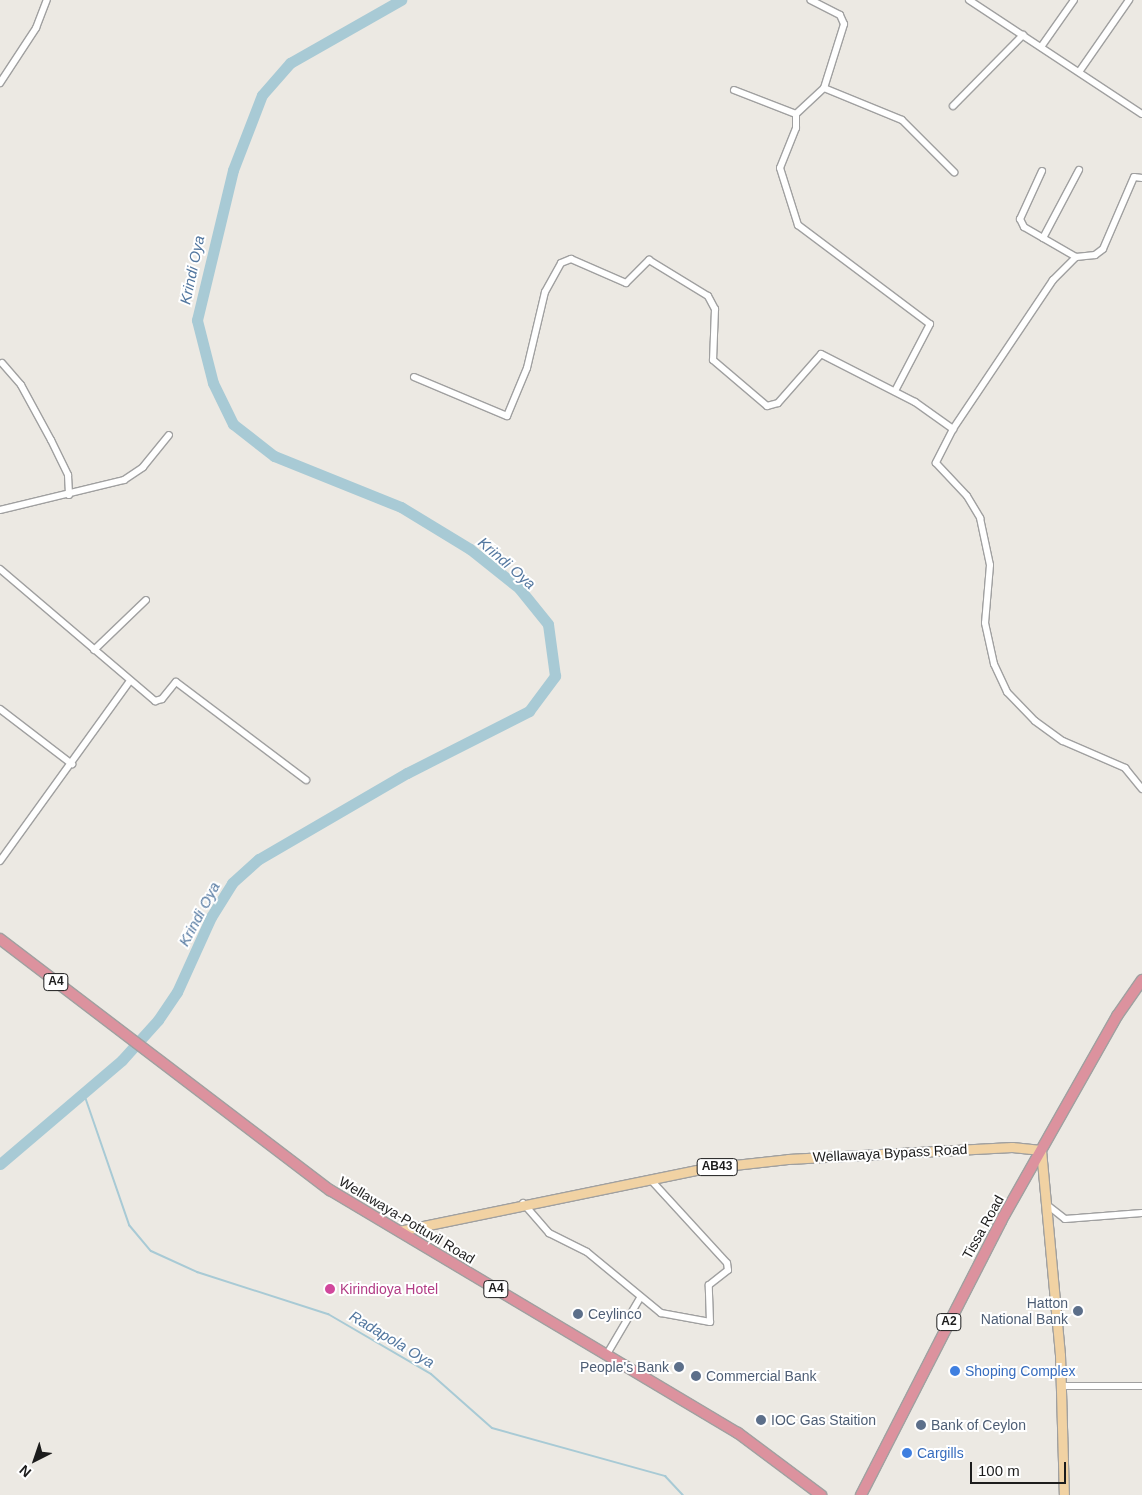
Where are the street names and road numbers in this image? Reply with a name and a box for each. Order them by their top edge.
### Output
road number: A4 [42,972,70,992]
street label: Wellawaya Bypass Road [812,1141,968,1165]
road number: AB43 [696,1158,738,1176]
street label: Wellawaya-Pottuvil Road [336,1173,478,1267]
street label: Tissa Road [959,1192,1007,1262]
road number: A4 [482,1280,510,1298]
road number: A2 [935,1312,963,1331]

